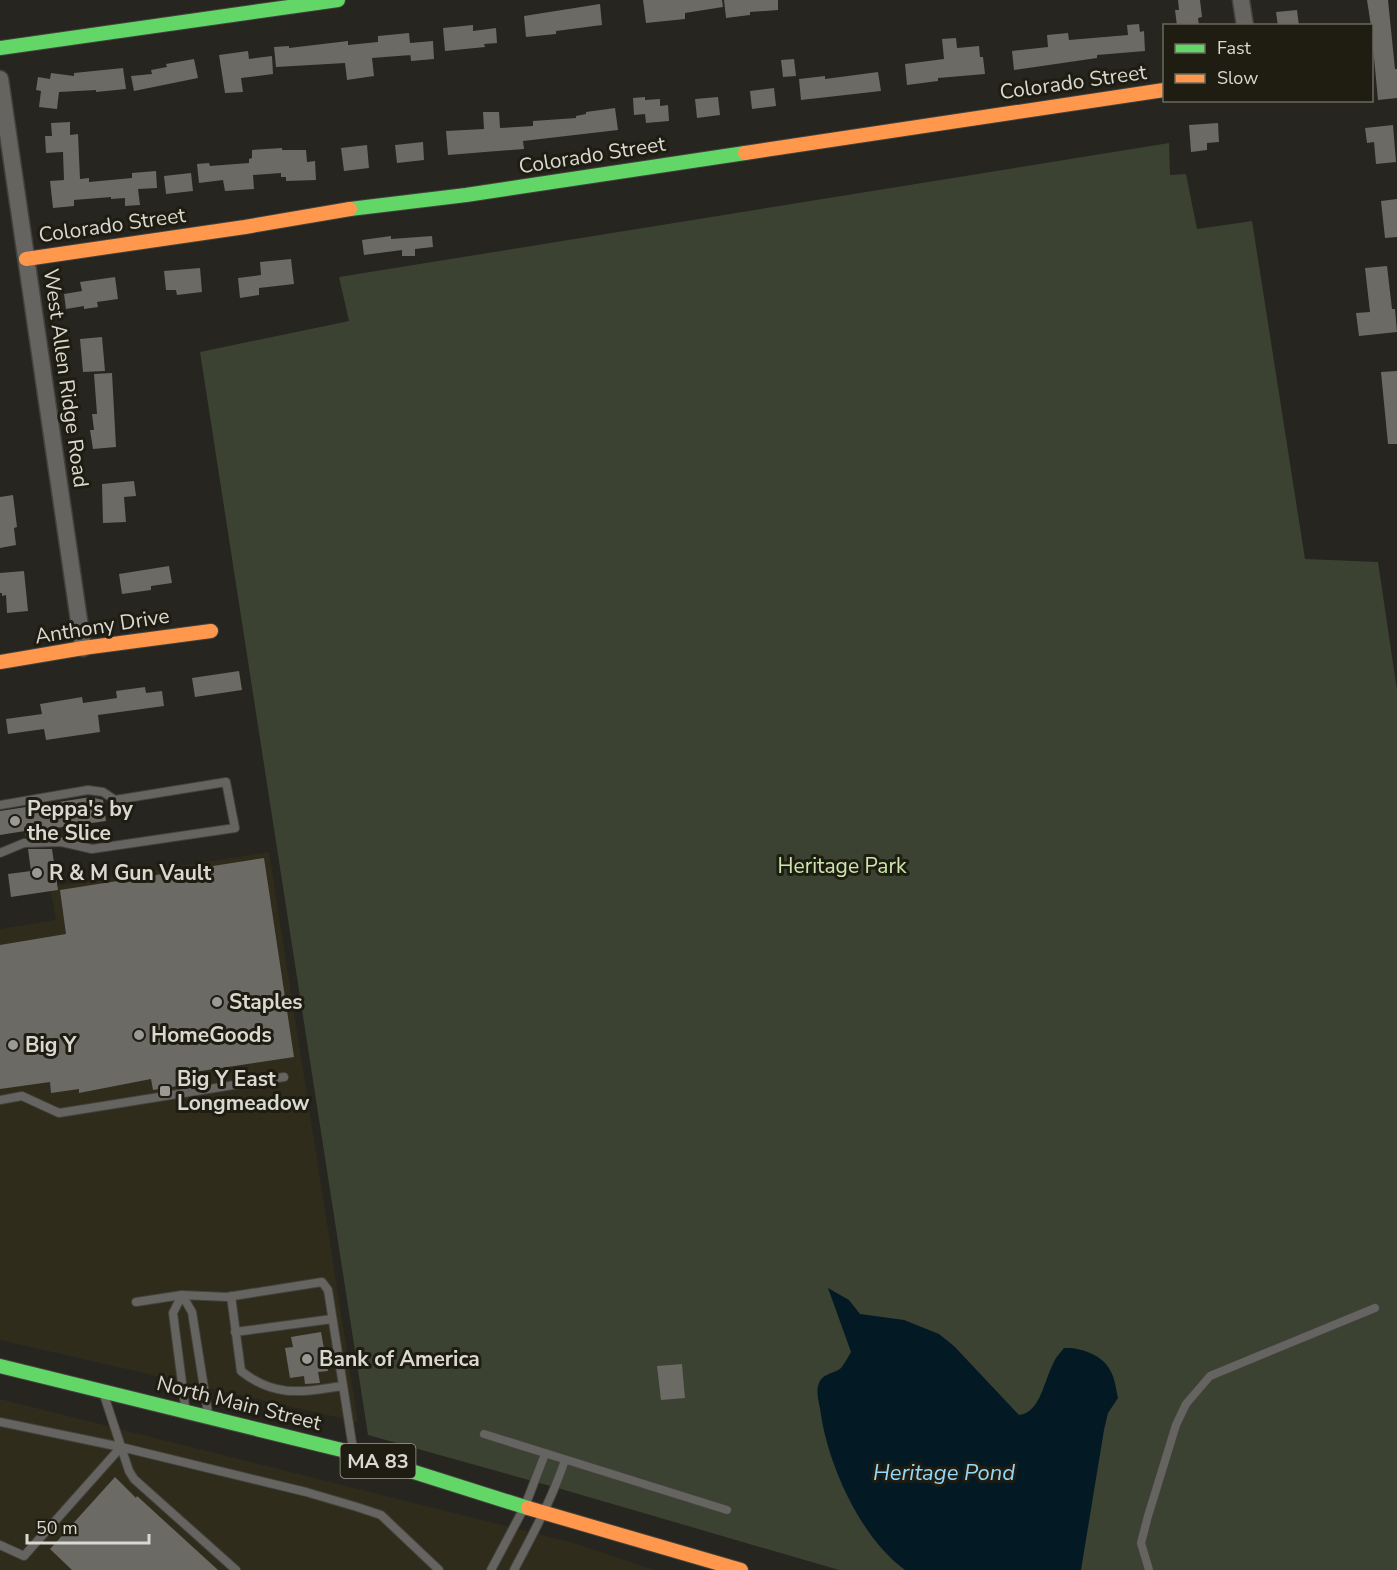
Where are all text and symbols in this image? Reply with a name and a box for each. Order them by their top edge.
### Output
legend [1163,24,1373,102]
text: Fast [1217,36,1252,60]
street label: Colorado Street [998,58,1149,106]
text: Slow [1217,66,1258,90]
street label: Colorado Street [517,129,668,180]
street label: Colorado Street [37,201,188,249]
street label: West Allen Ridge Road [37,267,95,489]
street label: Anthony Drive [33,602,171,650]
place label: Peppa's by the Slice [27,795,134,847]
marker: Peppa's by the Slice [8,814,22,828]
park label: Heritage Park [778,852,907,880]
place label: R & M Gun Vault [49,859,212,887]
marker: R & M Gun Vault [30,866,44,880]
place label: Staples [229,988,303,1016]
marker: Staples [210,995,224,1009]
place label: HomeGoods [151,1021,272,1049]
marker: HomeGoods [132,1028,146,1042]
place label: Big Y [25,1031,77,1059]
marker: Big Y [6,1038,20,1052]
place label: Big Y East Longmeadow [177,1065,310,1117]
marker: Big Y East Longmeadow [158,1084,172,1098]
place label: Bank of America [319,1345,480,1373]
marker: Bank of America [300,1352,314,1366]
street label: North Main Street [154,1369,325,1437]
road number: MA 83 [340,1444,416,1478]
water label: Heritage Pond [873,1458,1015,1488]
scale bar [27,1507,148,1545]
text: 50 m [36,1516,78,1540]

